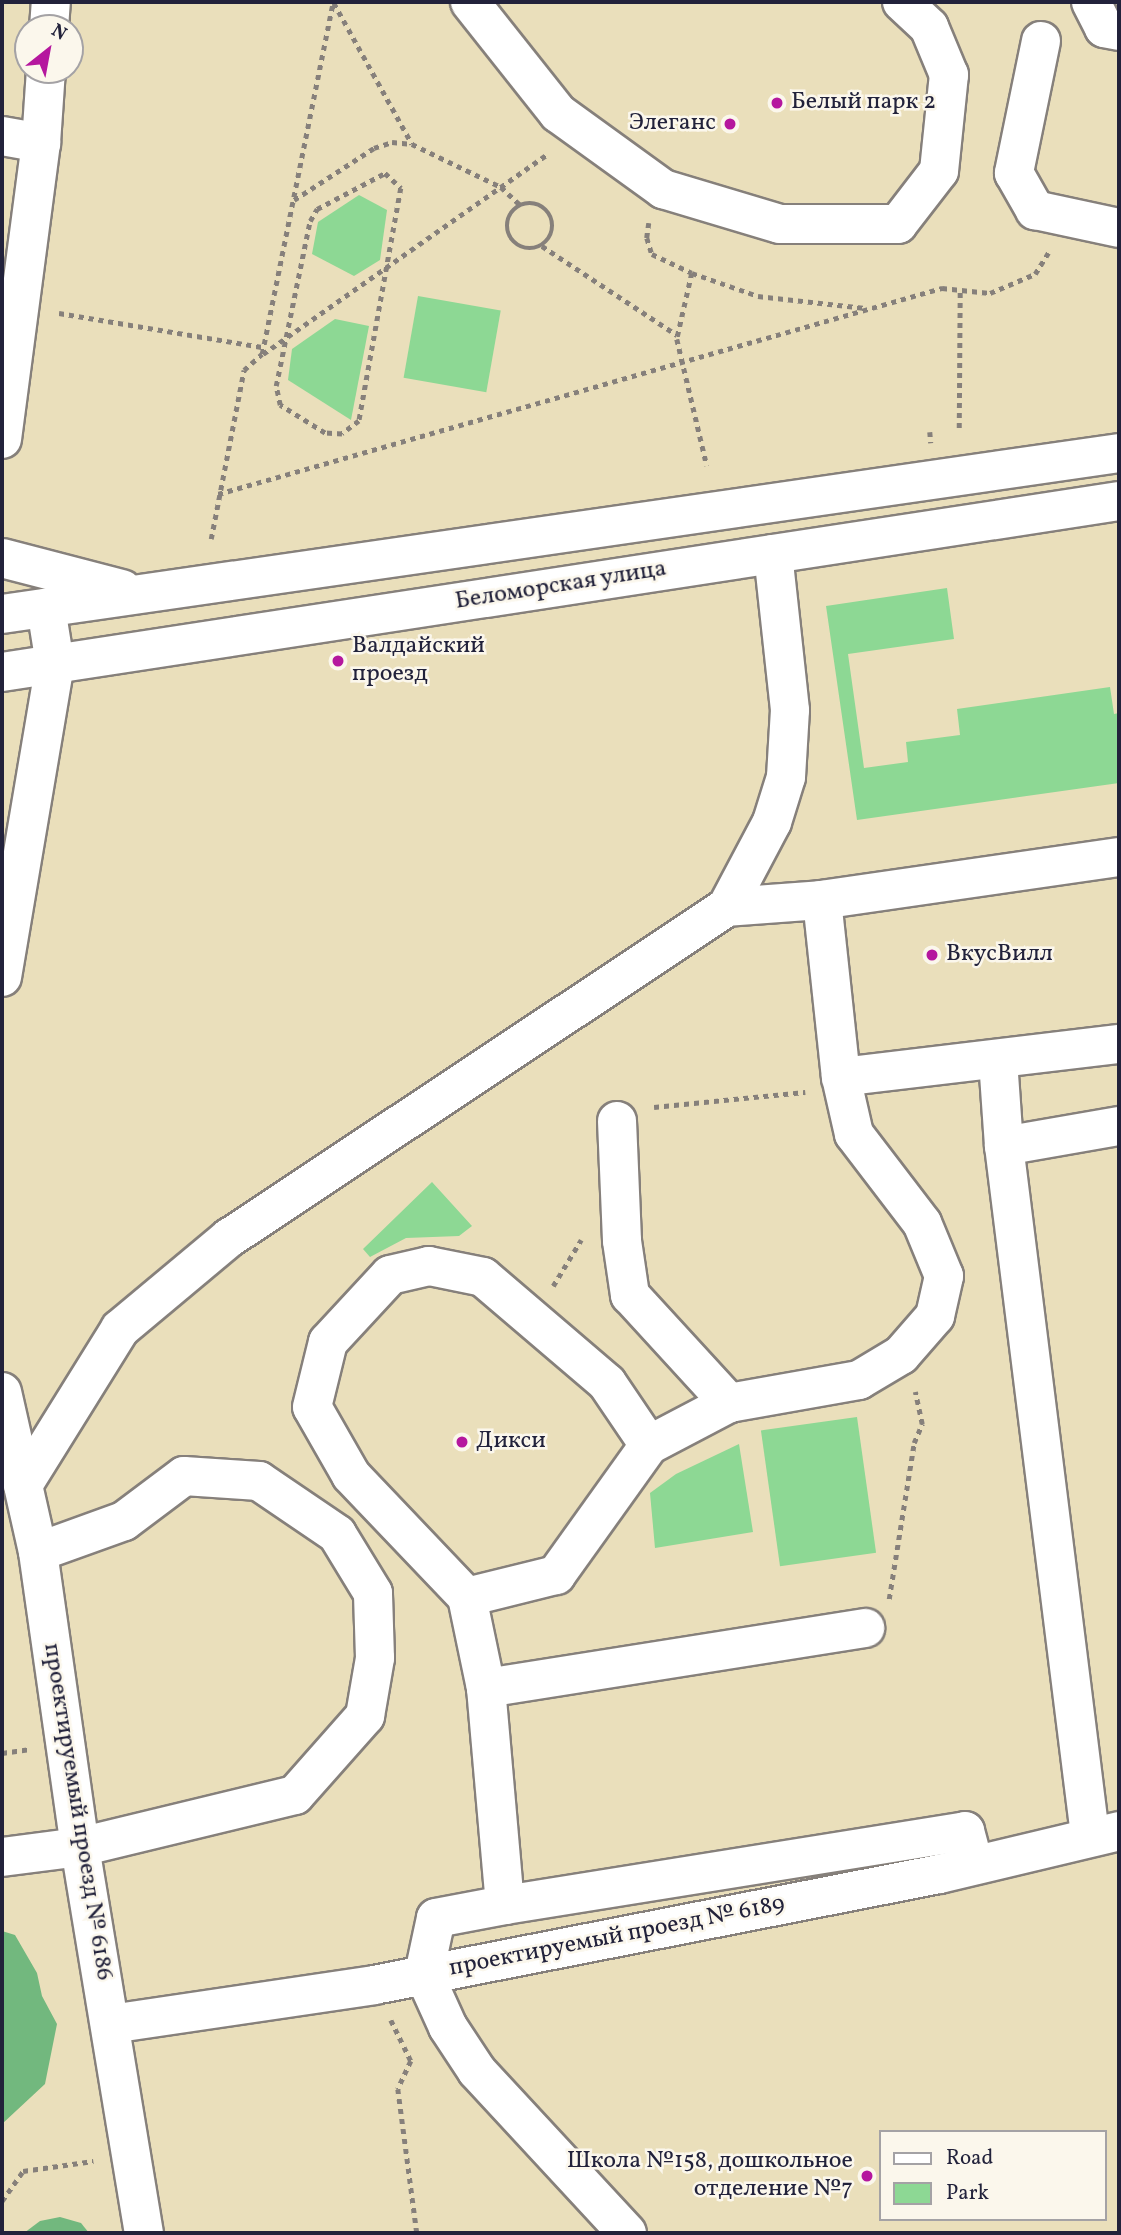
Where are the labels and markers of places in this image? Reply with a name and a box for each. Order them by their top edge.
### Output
place label: Белый парк 2 [791,89,936,117]
marker: Белый парк 2 [769,95,785,111]
place label: Элеганс [629,110,716,138]
marker: Элеганс [722,116,738,132]
place label: Валдайский проезд [352,633,485,689]
marker: Валдайский проезд [330,653,346,669]
place label: ВкусВилл [946,941,1053,969]
marker: ВкусВилл [924,947,940,963]
place label: Дикси [476,1428,546,1456]
marker: Дикси [454,1434,470,1450]
place label: Школа №158, дошкольное отделение №7 [567,2148,853,2204]
marker: Школа №158, дошкольное отделение №7 [859,2168,875,2184]

